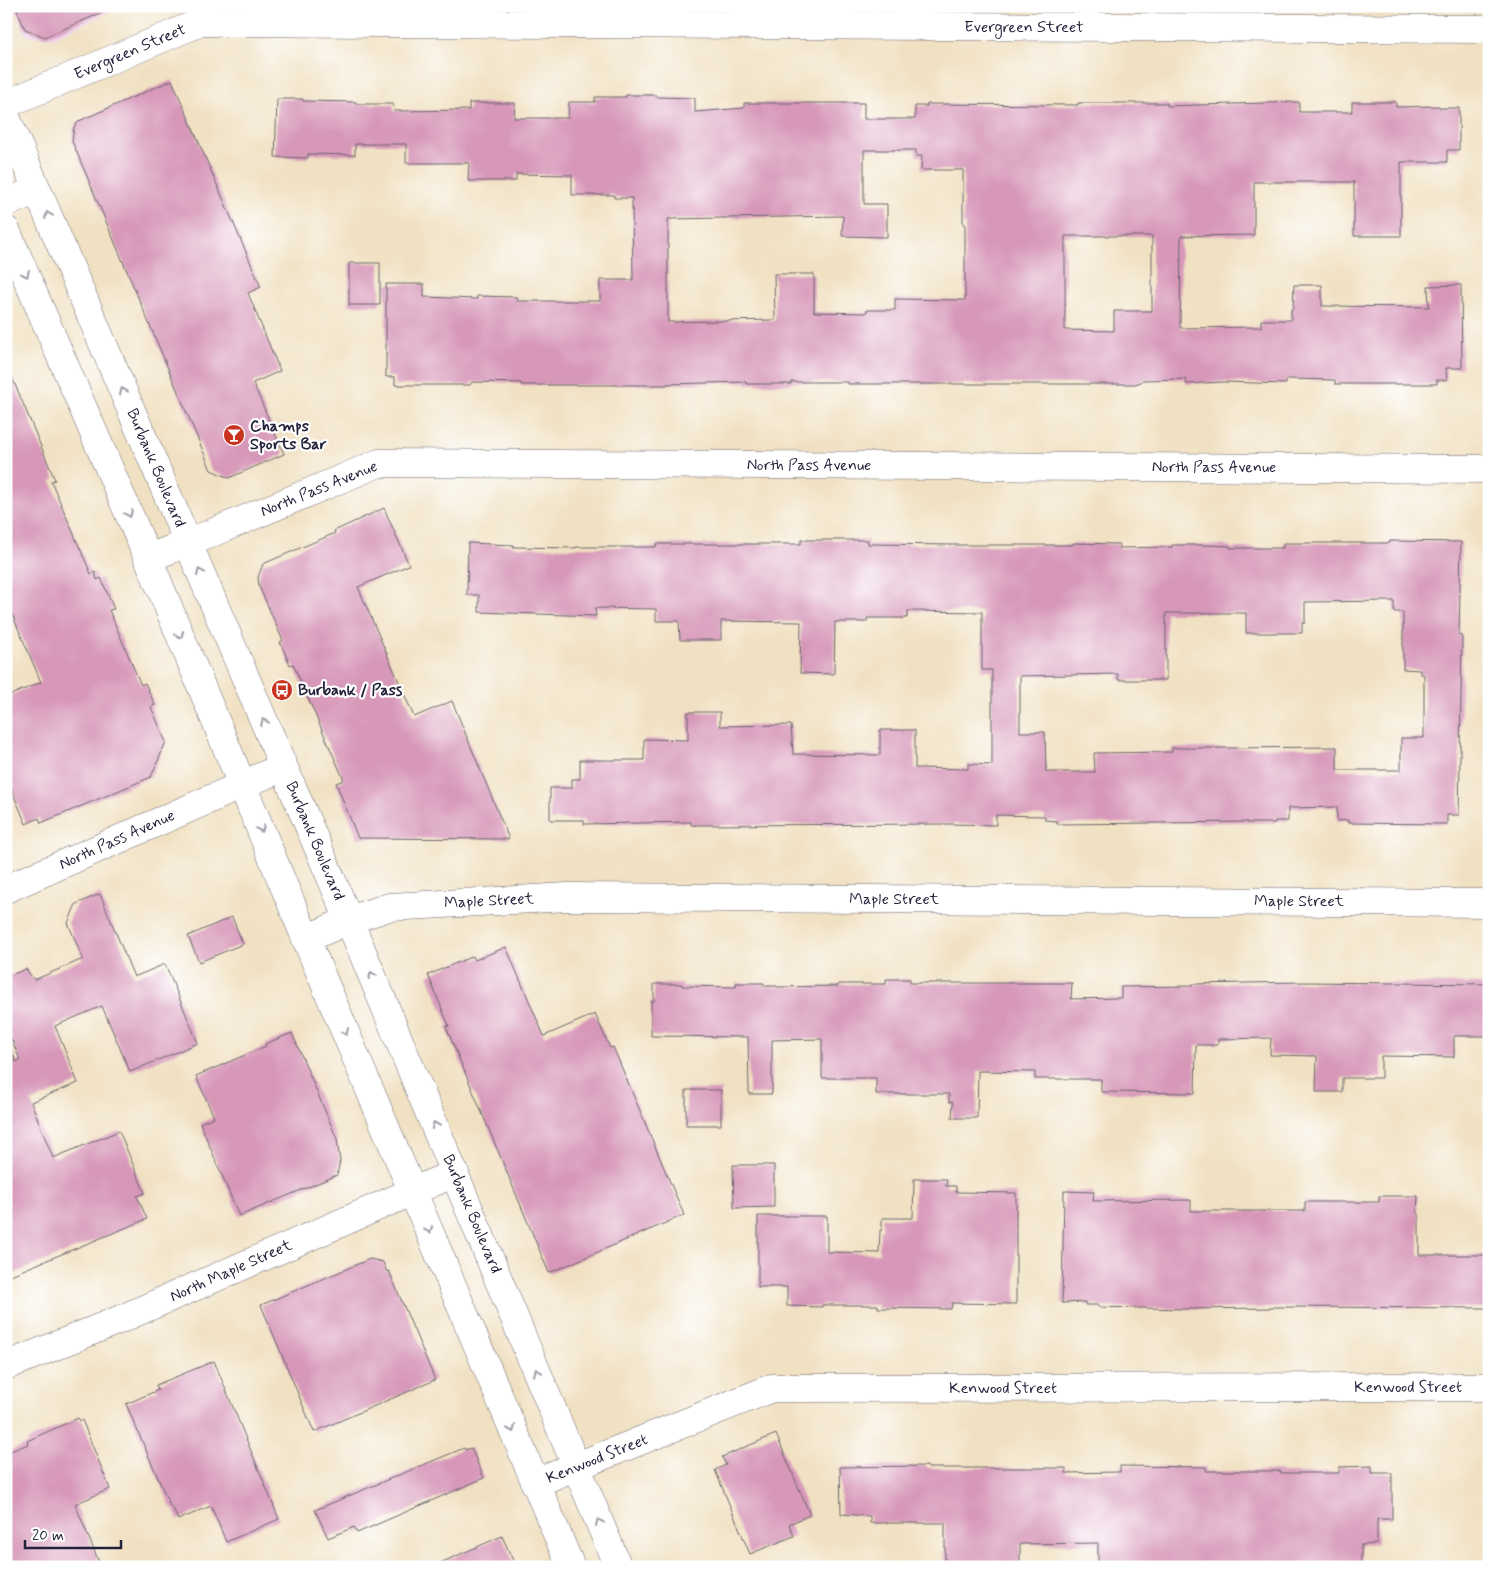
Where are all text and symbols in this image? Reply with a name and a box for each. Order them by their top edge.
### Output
street label: Evergreen Street [964,17,1084,39]
street label: Evergreen Street [71,19,190,86]
one-way arrow [43,211,54,220]
one-way arrow [19,269,30,278]
one-way arrow [118,387,129,396]
street label: Burbank Boulevard [121,405,191,531]
place label: Champs Sports Bar [250,416,327,455]
bar icon: Champs Sports Bar [222,423,246,447]
street label: North Pass Avenue [747,455,871,476]
street label: North Pass Avenue [257,456,381,522]
street label: North Pass Avenue [1152,457,1276,478]
one-way arrow [123,509,134,518]
one-way arrow [196,568,207,577]
one-way arrow [174,630,185,639]
bus stop icon: Burbank / Pass [270,678,294,702]
place label: Burbank / Pass [298,680,403,701]
one-way arrow [259,718,270,727]
street label: Burbank Boulevard [280,778,350,904]
street label: North Pass Avenue [56,805,178,875]
one-way arrow [254,824,265,833]
street label: Maple Street [443,888,535,914]
street label: Maple Street [849,889,940,910]
street label: Maple Street [1254,891,1345,912]
one-way arrow [368,971,378,980]
one-way arrow [339,1028,349,1036]
one-way arrow [430,1121,441,1130]
street label: Burbank Boulevard [437,1151,507,1277]
one-way arrow [423,1226,433,1234]
street label: North Maple Street [167,1234,296,1307]
one-way arrow [533,1368,543,1377]
street label: Kenwood Street [1354,1377,1462,1398]
street label: Kenwood Street [949,1378,1057,1399]
one-way arrow [506,1424,517,1433]
street label: Kenwood Street [543,1429,651,1489]
scale bar [25,1518,121,1550]
one-way arrow [595,1518,606,1527]
text: 20 m [32,1526,64,1546]

